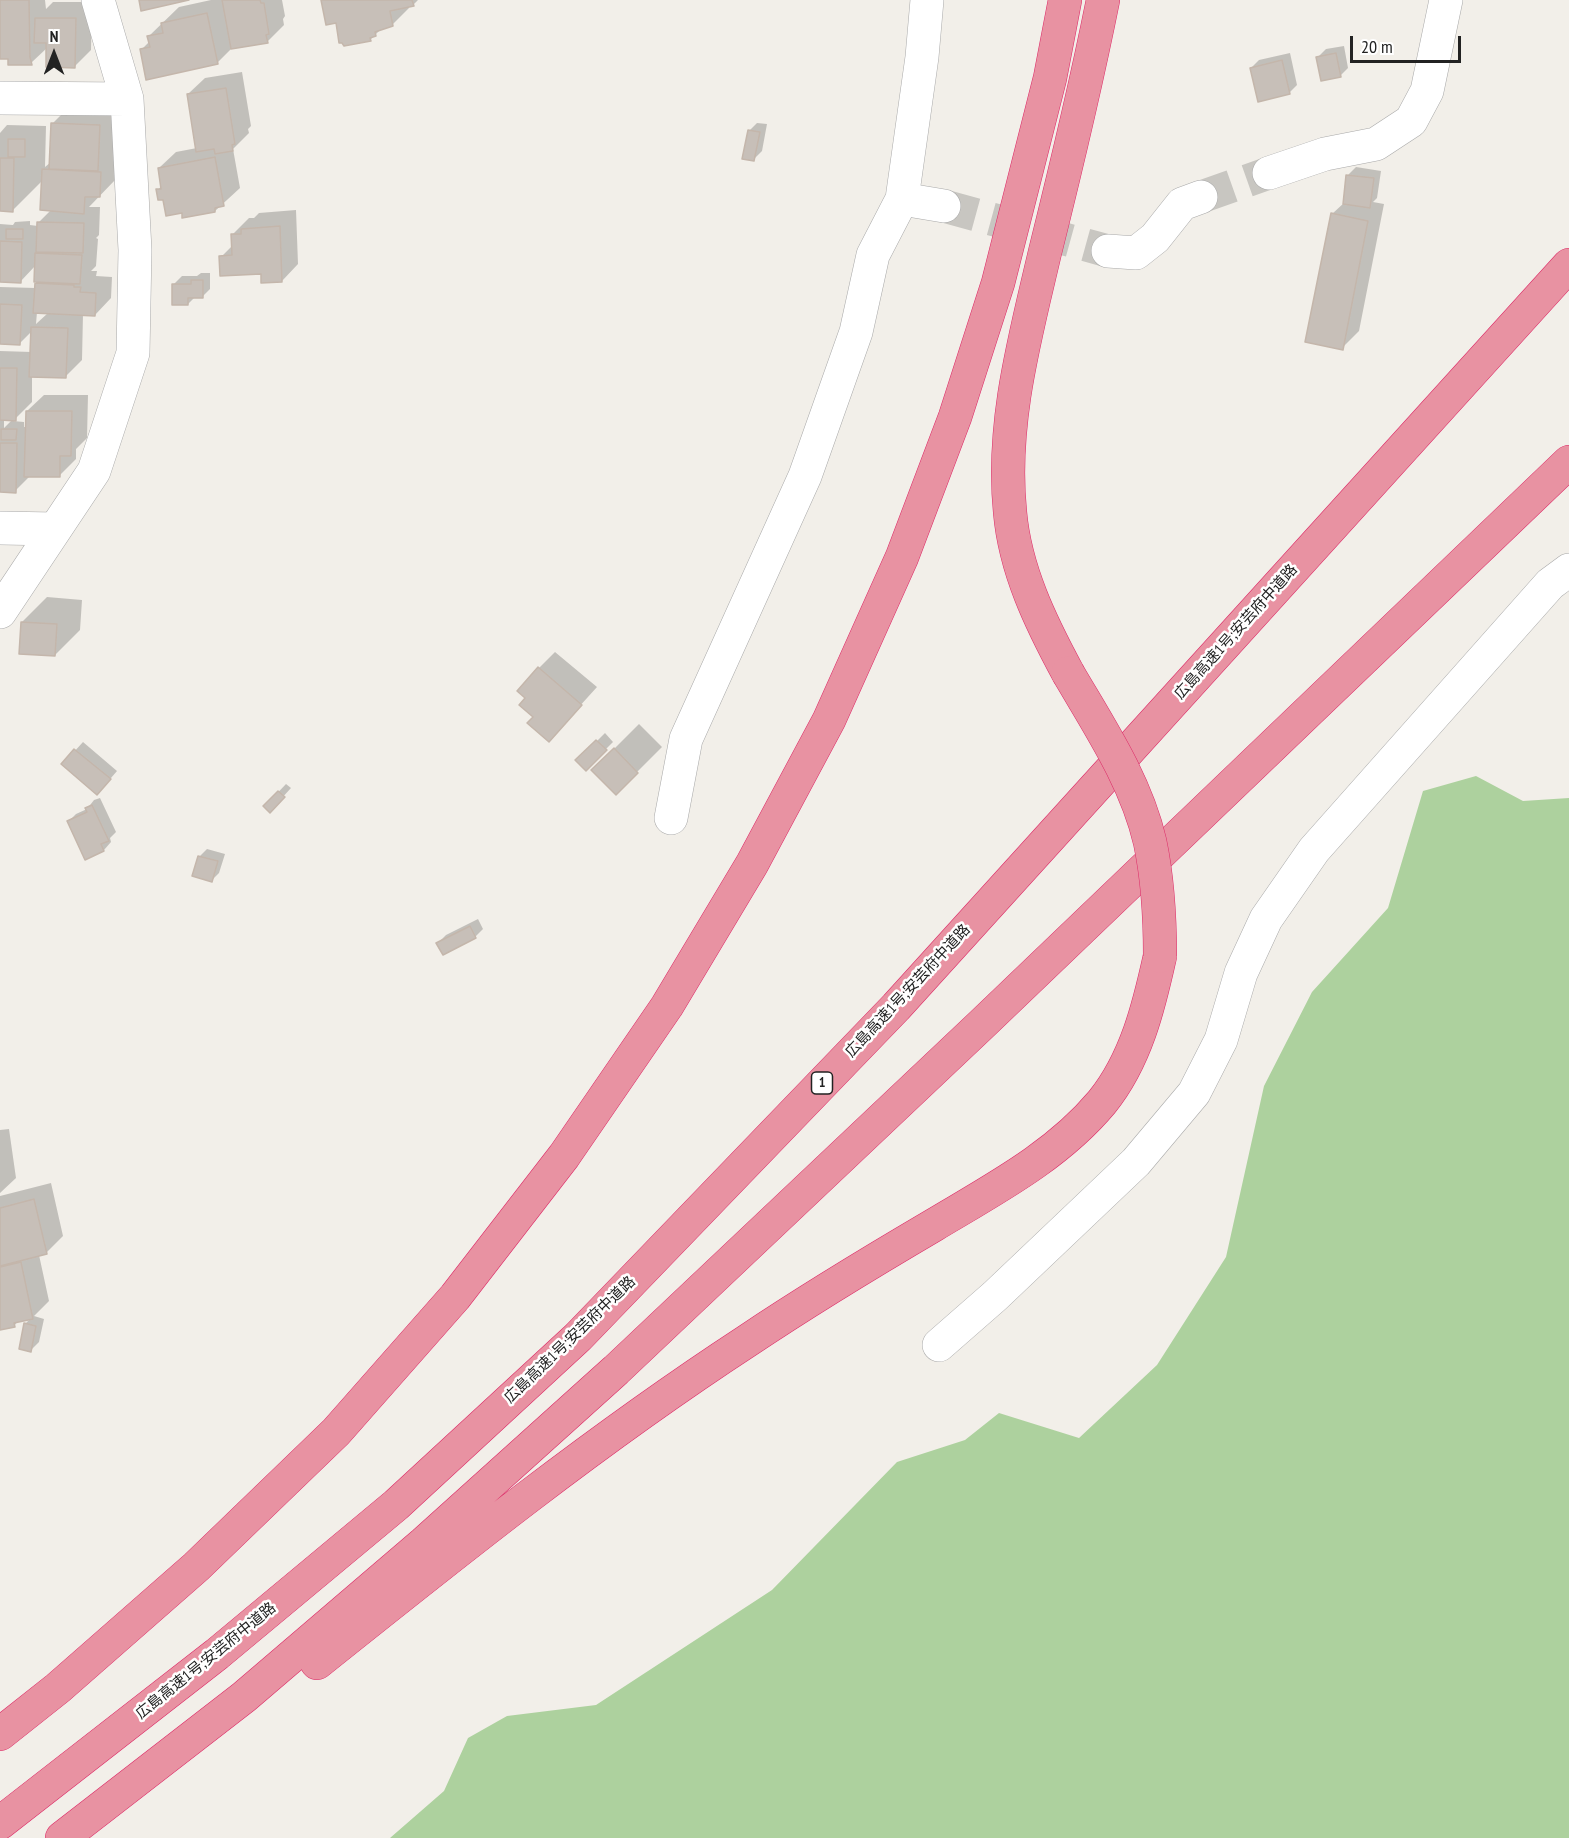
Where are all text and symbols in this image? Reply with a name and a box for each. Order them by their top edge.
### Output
north arrow [24,24,84,84]
scale bar [1353,24,1464,62]
text: N [50,26,58,46]
text: 20 m [1361,35,1393,58]
street label: 広島高速1号;安芸府中道路 [1171,561,1301,703]
street label: 広島高速1号;安芸府中道路 [842,921,974,1061]
road number: 1 [812,1072,832,1094]
street label: 広島高速1号;安芸府中道路 [501,1273,639,1407]
street label: 広島高速1号;安芸府中道路 [132,1599,280,1723]

